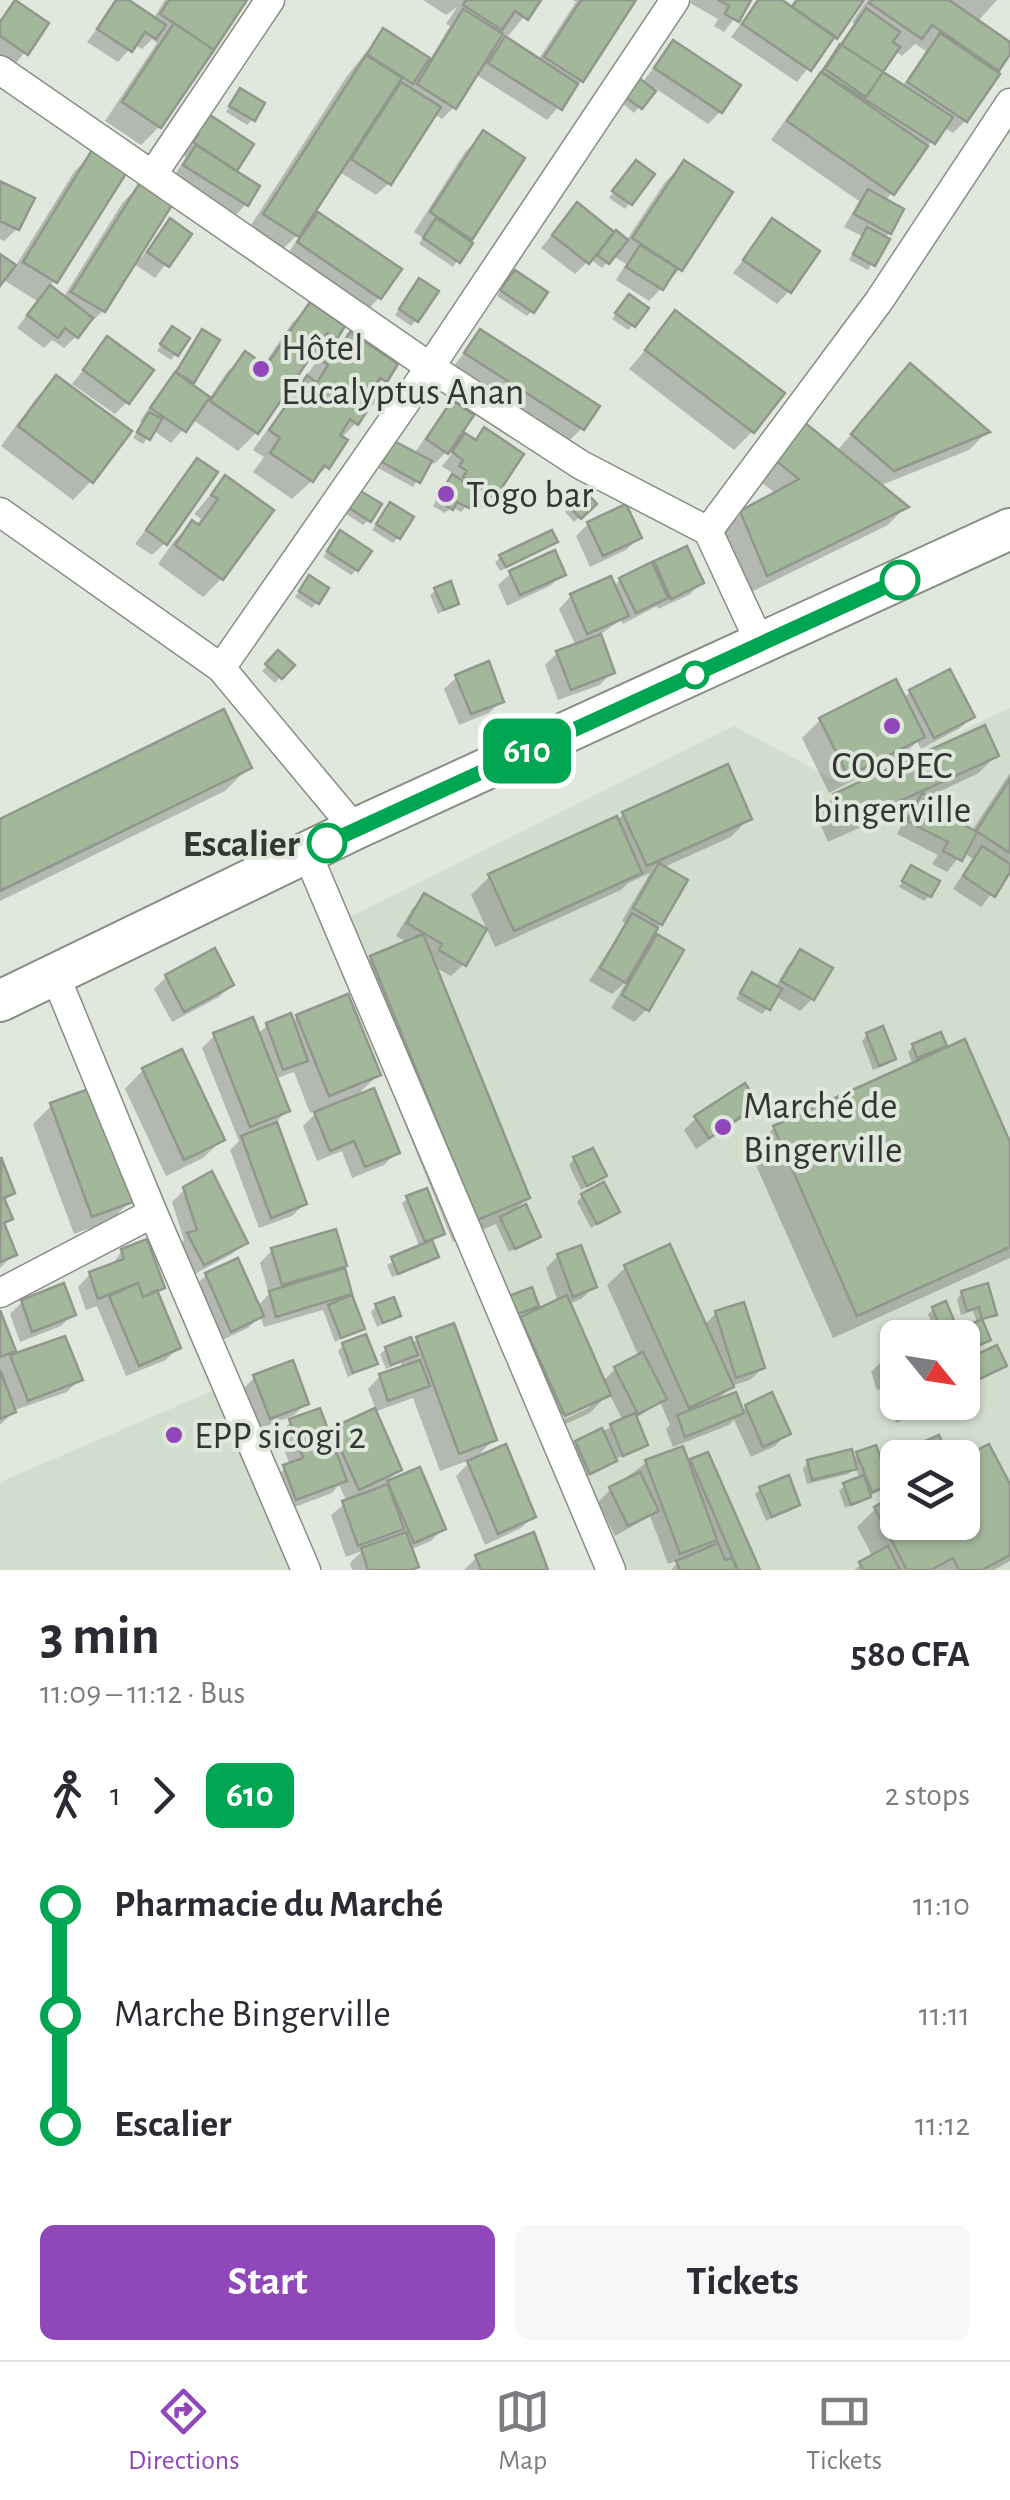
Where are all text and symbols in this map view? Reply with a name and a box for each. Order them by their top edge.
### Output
place label: Hôtel Eucalyptus Anan [281,330,524,412]
marker: Hôtel Eucalyptus Anan [250,358,272,380]
place label: Togo bar [466,477,594,515]
marker: Togo bar [435,483,457,505]
unlabelled marker [881,561,919,599]
unlabelled marker [682,662,708,688]
marker: CO0PEC bingerville [881,715,903,737]
line badge: 610 [470,718,584,784]
text: 610 [503,734,551,769]
place label: CO0PEC bingerville [813,748,971,830]
marker: Escalier [308,824,346,862]
place label: Escalier [182,826,301,864]
place label: Marché de Bingerville [743,1088,903,1170]
marker: Marché de Bingerville [712,1116,734,1138]
north arrow [880,1320,980,1420]
map controls [880,1320,980,1540]
place label: EPP sicogi 2 [194,1418,366,1456]
marker: EPP sicogi 2 [163,1424,185,1446]
button: layers [880,1440,980,1540]
text: 3 min [40,1609,160,1664]
text: 580 CFA [850,1636,970,1674]
text: 11:09 – 11:12 · Bus [40,1677,245,1709]
icon: walk [40,1768,95,1823]
icon: forward [136,1768,191,1823]
text: 610 [226,1778,274,1813]
text: 1 [110,1779,121,1811]
text: 2 stops [885,1779,970,1811]
text: Pharmacie du Marché [114,1886,443,1924]
text: 11:10 [913,1889,970,1921]
text: Marche Bingerville [114,1996,391,2034]
text: 11:11 [919,1999,970,2031]
text: Escalier [114,2106,232,2144]
text: 11:12 [915,2109,970,2141]
button: Start [40,2225,495,2340]
button: Tickets [515,2225,970,2340]
tab: Directions [128,2384,240,2478]
tab: Map [495,2384,550,2478]
tab: Tickets [806,2384,882,2478]

